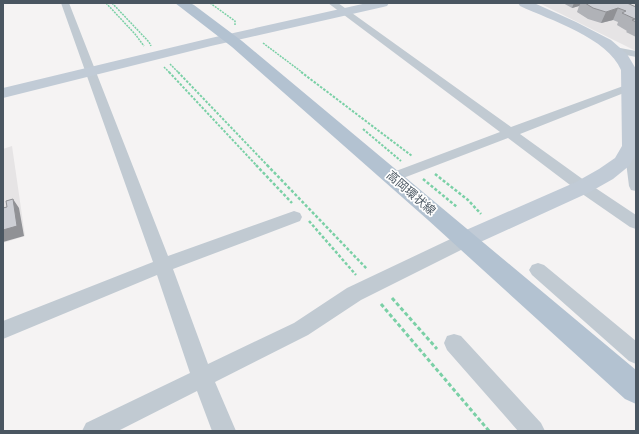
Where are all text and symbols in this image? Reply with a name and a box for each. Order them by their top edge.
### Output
street label: 高岡環状線 [384,168,438,218]

